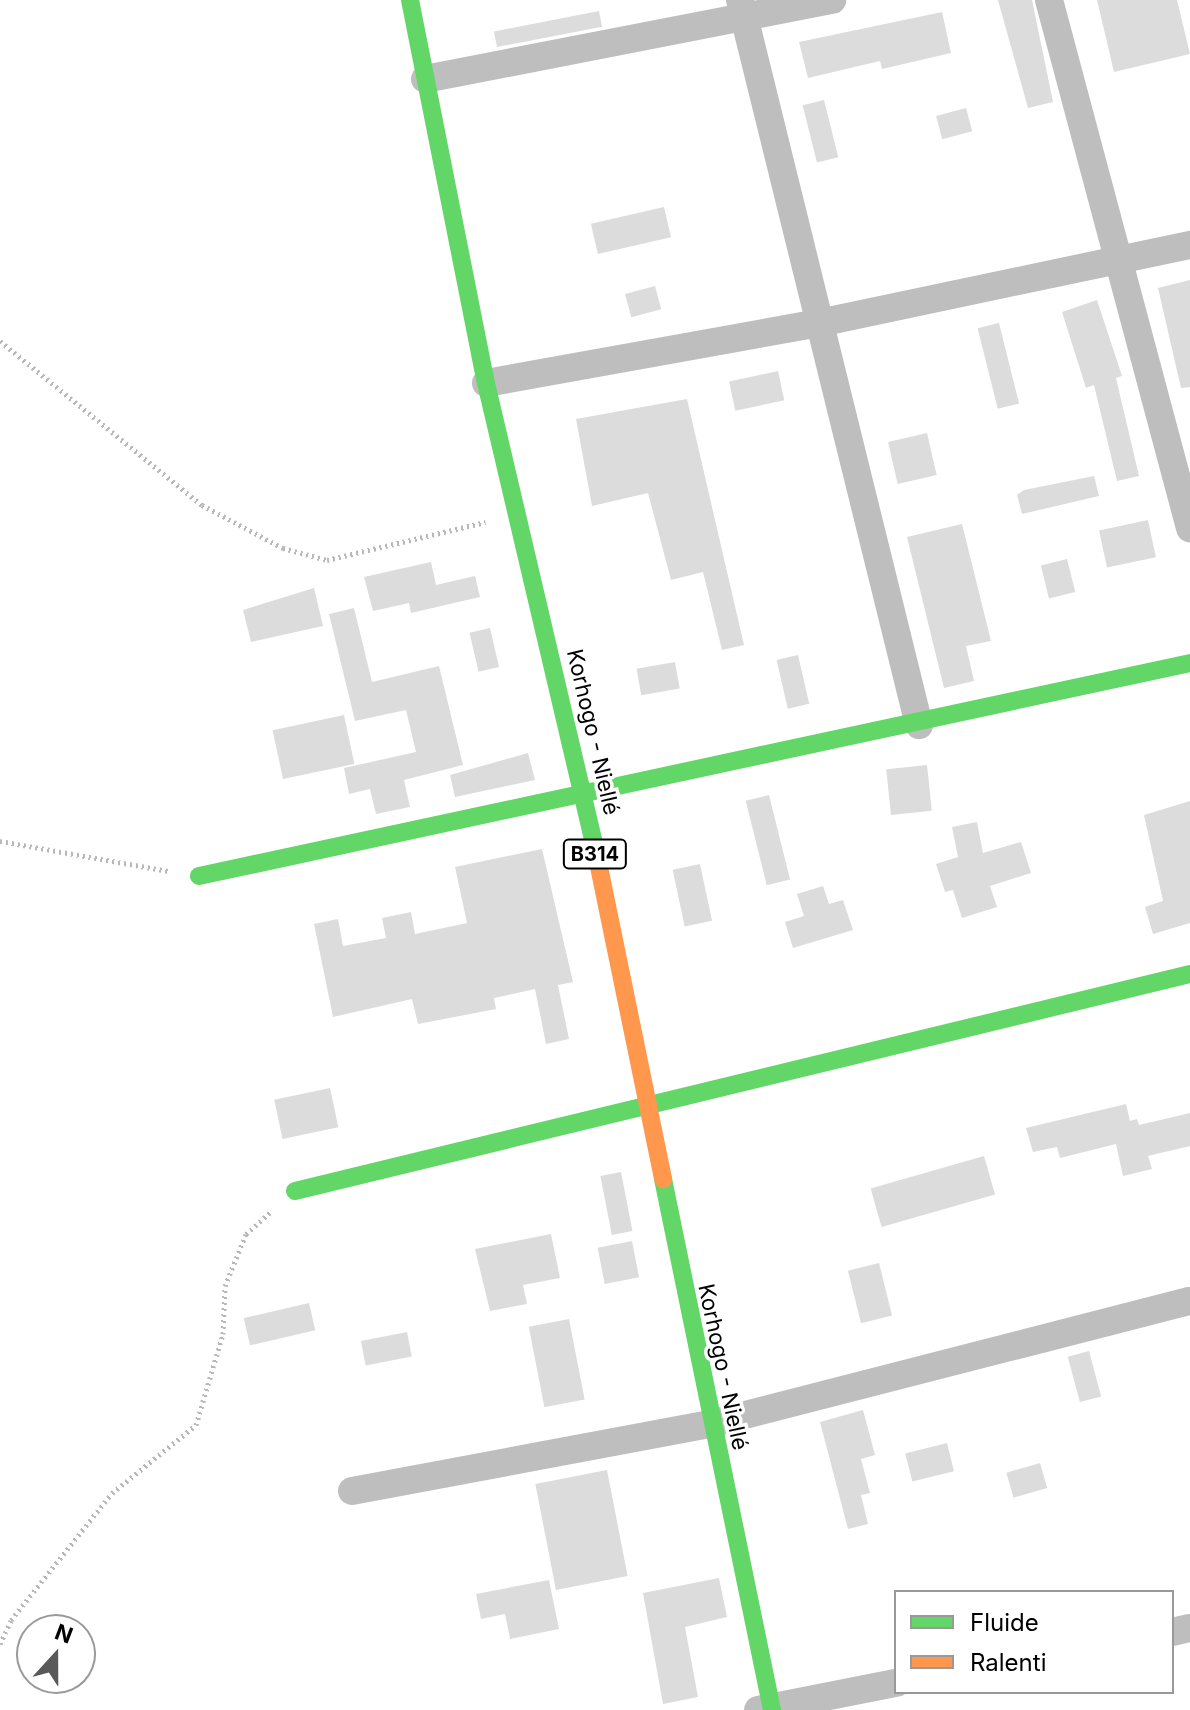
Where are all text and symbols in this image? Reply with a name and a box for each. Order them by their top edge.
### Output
street label: Korhogo - Niellé [561,647,625,817]
road number: B314 [561,838,629,870]
street label: Korhogo - Niellé [692,1281,754,1453]
legend [894,1590,1174,1694]
text: Fluide [970,1608,1039,1637]
north arrow [16,1614,96,1694]
text: N [51,1618,76,1649]
text: Ralenti [970,1648,1046,1677]

